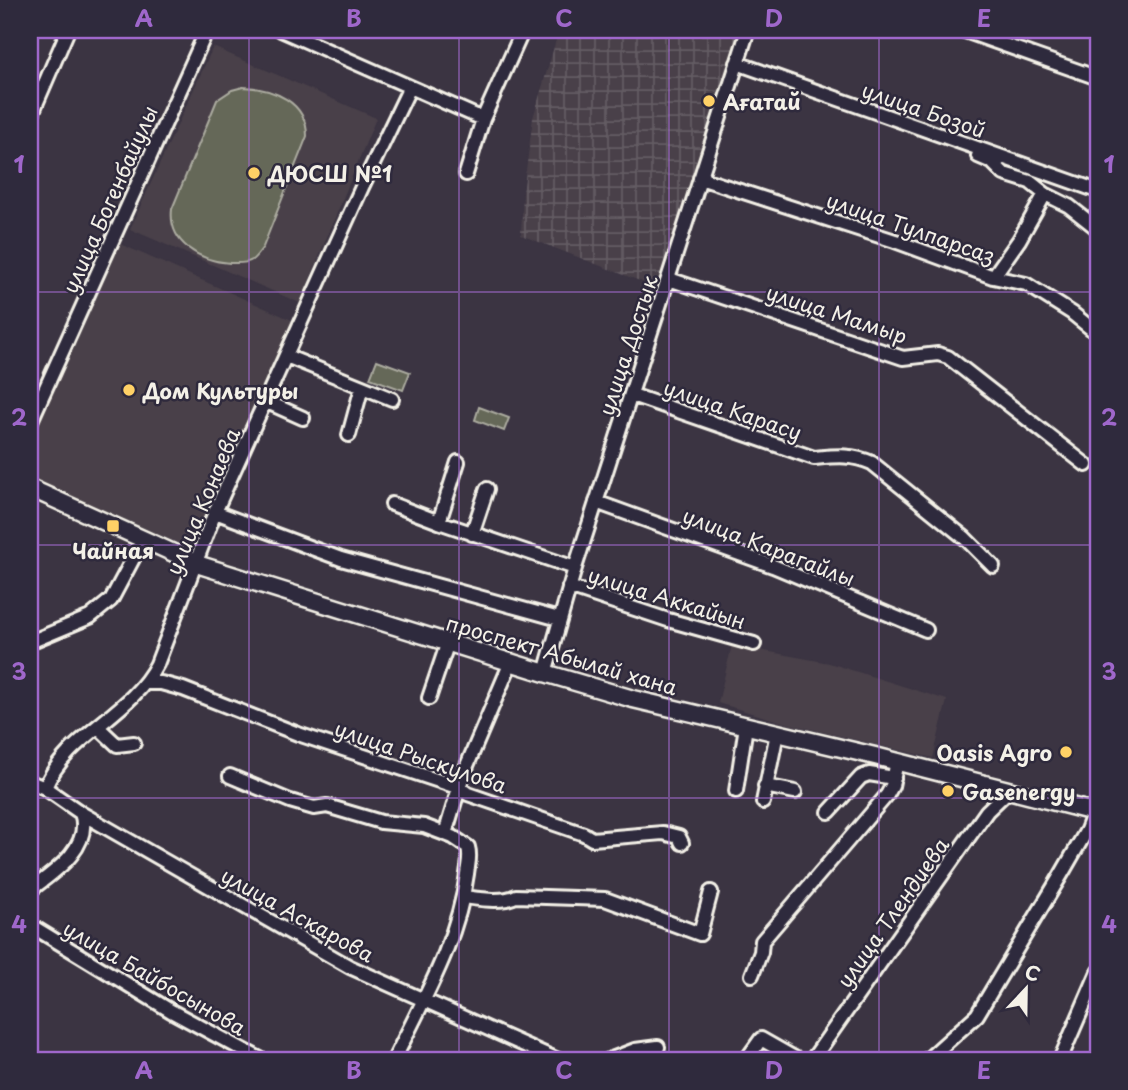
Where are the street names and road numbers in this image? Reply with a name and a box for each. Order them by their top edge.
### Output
street label: улица Бозой [858,73,990,145]
street label: улица Богенбайулы [53,100,165,298]
street label: улица Тулпарсаз [822,183,1000,271]
street label: улица Достык [589,270,665,419]
street label: улица Мамыр [762,275,912,351]
street label: улица Карасу [660,370,806,448]
street label: улица Конаева [157,422,247,580]
street label: улица Карагайлы [678,498,860,594]
street label: улица Аккайын [584,558,750,636]
street label: проспект Абылай хана [443,606,682,703]
street label: улица Рыскулова [330,711,512,801]
street label: улица Тлендиева [828,830,956,994]
street label: улица Аскарова [216,859,380,969]
street label: улица Байбосынова [58,911,252,1043]

